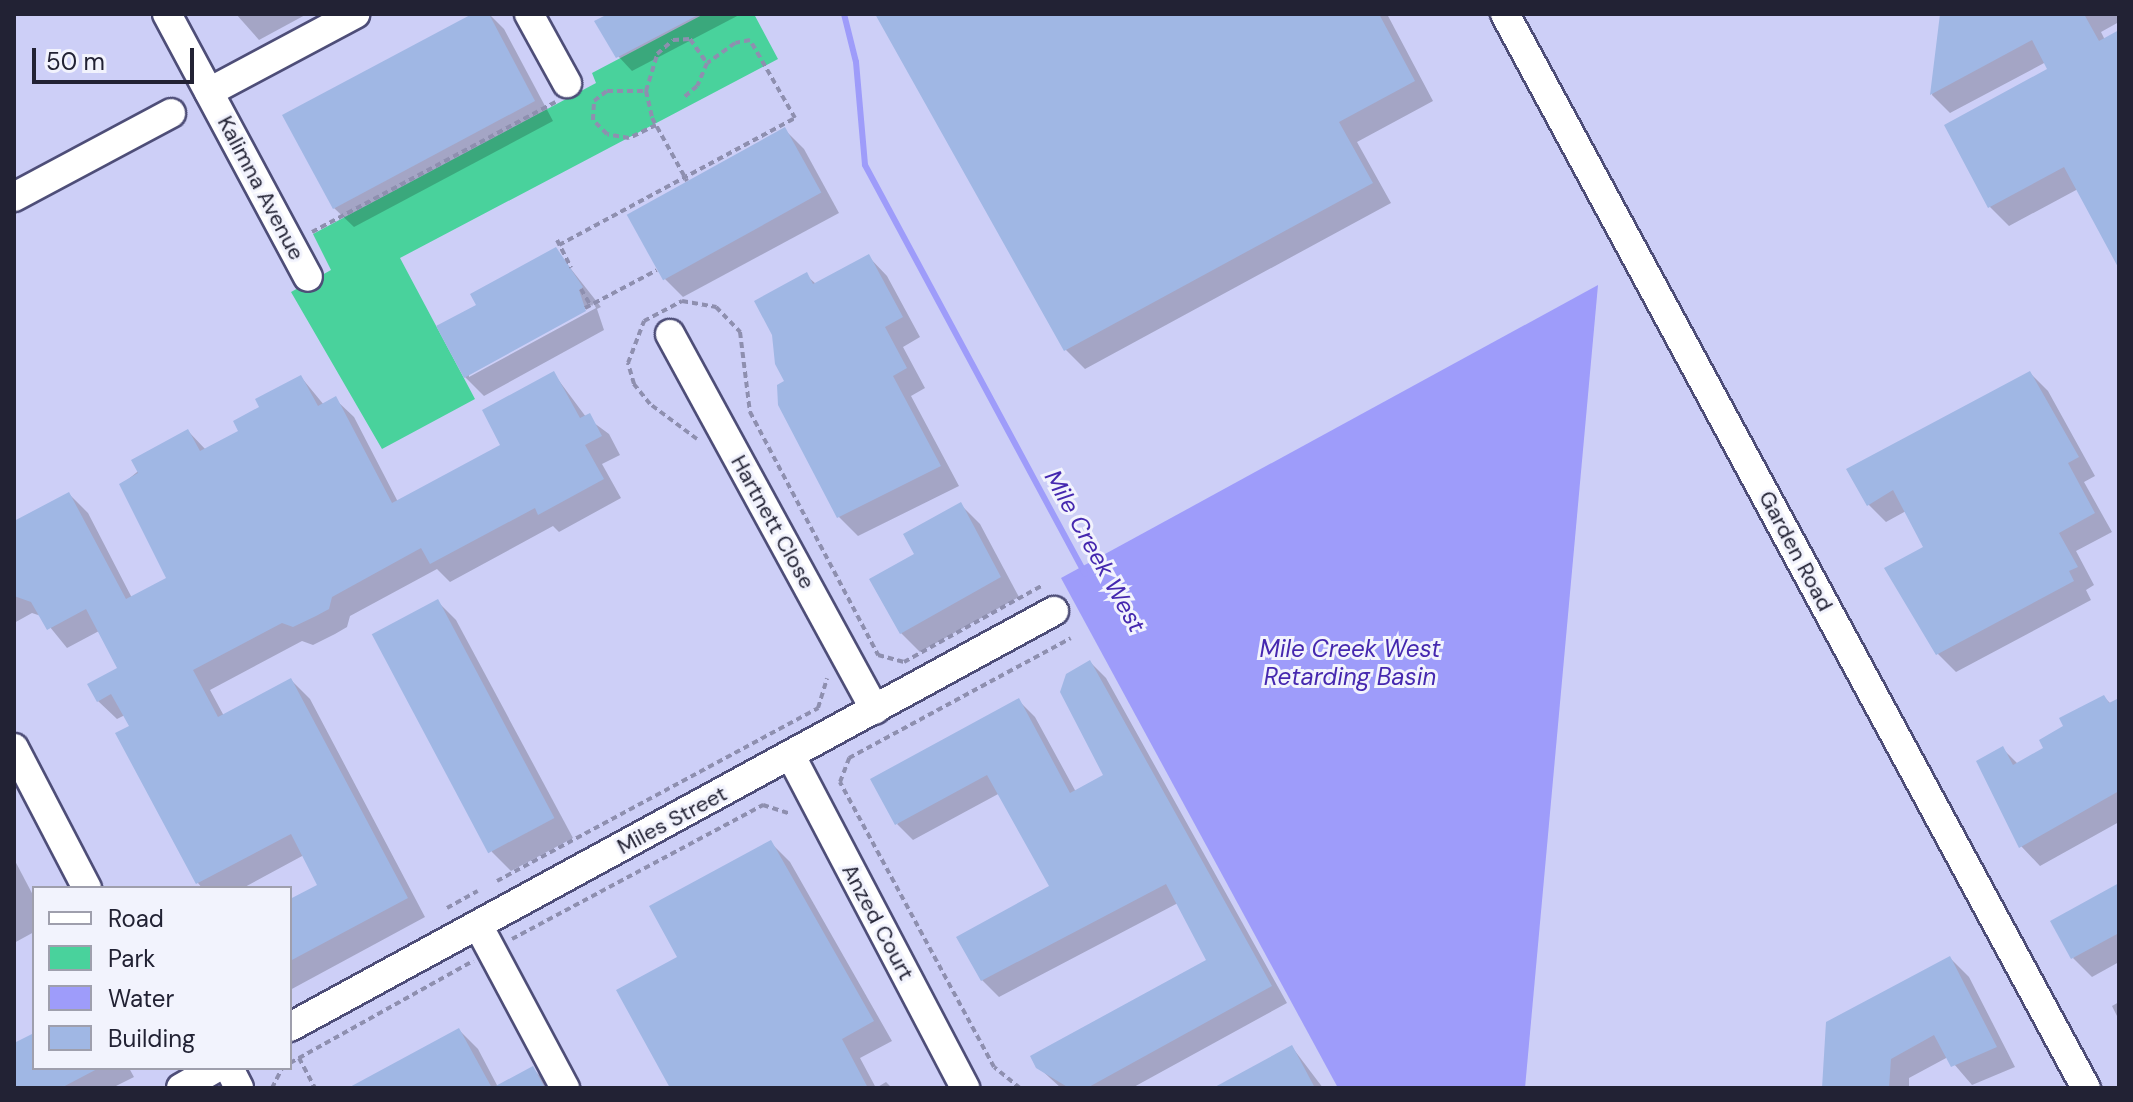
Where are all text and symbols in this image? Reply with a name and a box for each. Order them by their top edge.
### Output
scale bar [36,32,198,82]
text: 50 m [46,46,105,77]
street label: Kalimna Avenue [212,111,310,265]
street label: Hartnett Close [725,451,821,593]
water label: Mile Creek West [1039,465,1151,637]
street label: Garden Road [1753,486,1839,616]
water label: Mile Creek West Retarding Basin [1260,635,1440,691]
street label: Miles Street [613,780,731,860]
street label: Anzed Court [836,859,920,985]
legend [32,886,292,1070]
text: Road [108,903,164,934]
text: Park [108,943,155,974]
text: Water [108,983,174,1014]
text: Building [108,1023,195,1054]

